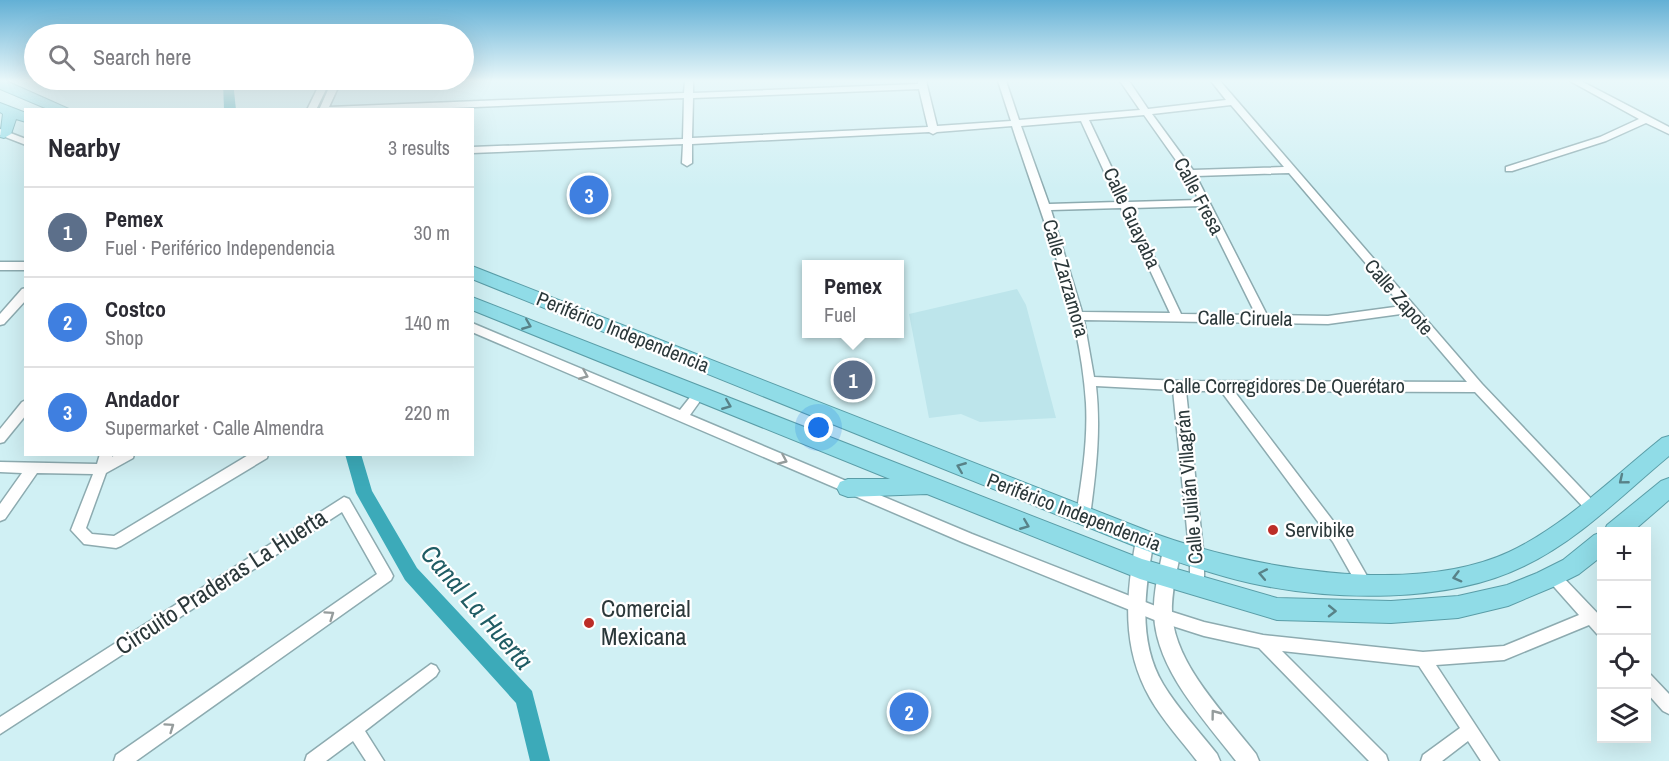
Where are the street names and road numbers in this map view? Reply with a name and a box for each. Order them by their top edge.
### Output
street label: Calle Fresa [1168,152,1231,239]
street label: Calle Guayaba [1097,163,1168,273]
street label: Calle Zarzamora [1037,216,1096,340]
street label: Calle Zapote [1359,253,1440,341]
street label: Periférico Independencia [533,285,714,379]
street label: Calle Ciruela [1197,303,1293,332]
street label: Calle Corregidores De Querétaro [1163,372,1405,399]
street label: Calle Julián Villagrán [1168,409,1209,565]
street label: Periférico Independencia [983,466,1165,557]
street label: Circuito Praderas La Huerta [109,501,332,662]

